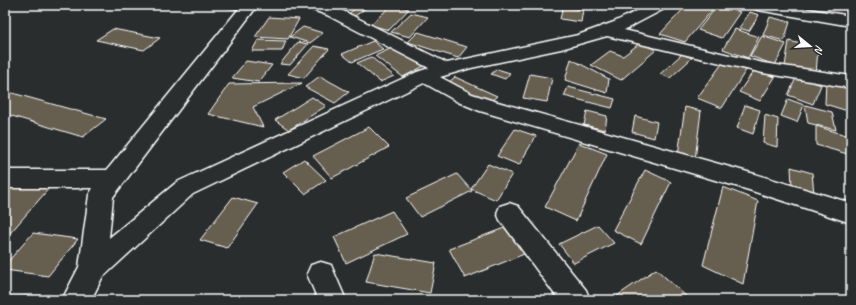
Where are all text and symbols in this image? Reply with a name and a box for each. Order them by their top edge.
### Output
north arrow [790,26,830,66]
text: N [811,44,827,57]

